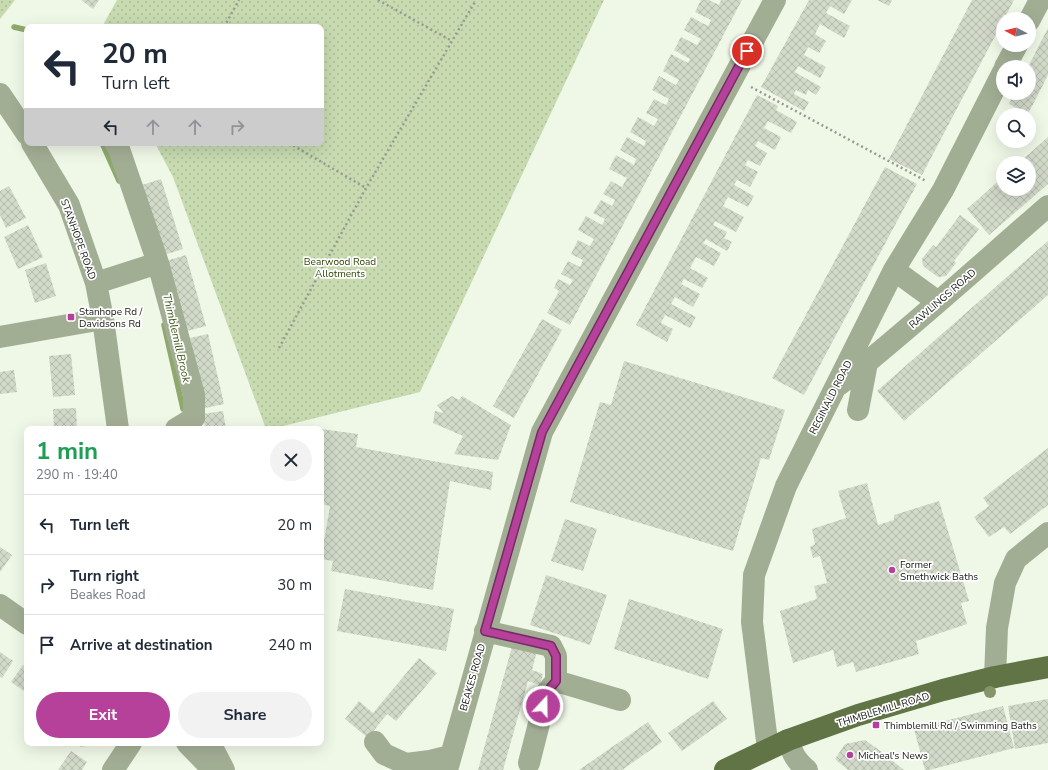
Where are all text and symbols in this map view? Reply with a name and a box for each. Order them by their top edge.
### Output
north arrow [996,12,1036,52]
map controls [996,12,1036,196]
pin [730,34,764,68]
text: 20 m [102,35,168,73]
icon: left [36,40,88,92]
icon: arrive [736,40,758,62]
button: sound [996,60,1036,100]
text: Turn left [102,71,170,95]
button: search [996,108,1036,148]
icon: left [100,116,122,138]
icon: ahead [142,116,164,138]
icon: ahead [184,116,206,138]
icon: right [226,116,248,138]
button: layers [996,156,1036,196]
street label: STANHOPE ROAD [57,197,99,282]
park label: Bearwood Road Allotments [304,255,376,281]
street label: RAWLINGS ROAD [906,266,979,332]
water label: Thimblemill Brook [159,292,194,384]
place label: Stanhope Rd / Davidsons Rd [79,305,144,331]
marker: Stanhope Rd / Davidsons Rd [66,312,76,322]
street label: REGINALD ROAD [806,358,856,437]
text: 1 min [36,435,98,467]
button: close [270,439,312,481]
text: 290 m · 19:40 [36,466,118,484]
icon: left [36,514,58,536]
text: Turn left [70,515,129,535]
text: 20 m [277,515,312,535]
place label: Former Smethwick Baths [900,558,978,584]
marker: Former Smethwick Baths [887,565,897,575]
text: Turn right [70,566,139,586]
icon: right [36,574,58,596]
text: 30 m [277,575,312,595]
text: Beakes Road [70,586,146,604]
icon: arrive [36,634,58,656]
text: Arrive at destination [70,635,213,655]
text: 240 m [268,635,312,655]
street label: BEAKES ROAD [457,642,489,713]
position arrow [522,685,564,727]
street label: THIMBLEMILL ROAD [835,689,931,731]
button: Exit [36,692,170,738]
button: Share [178,692,312,738]
place label: Thimblemill Rd / Swimming Baths [884,719,1037,733]
marker: Thimblemill Rd / Swimming Baths [871,720,881,730]
place label: Micheal's News [858,749,928,763]
marker: Micheal's News [845,750,855,760]

